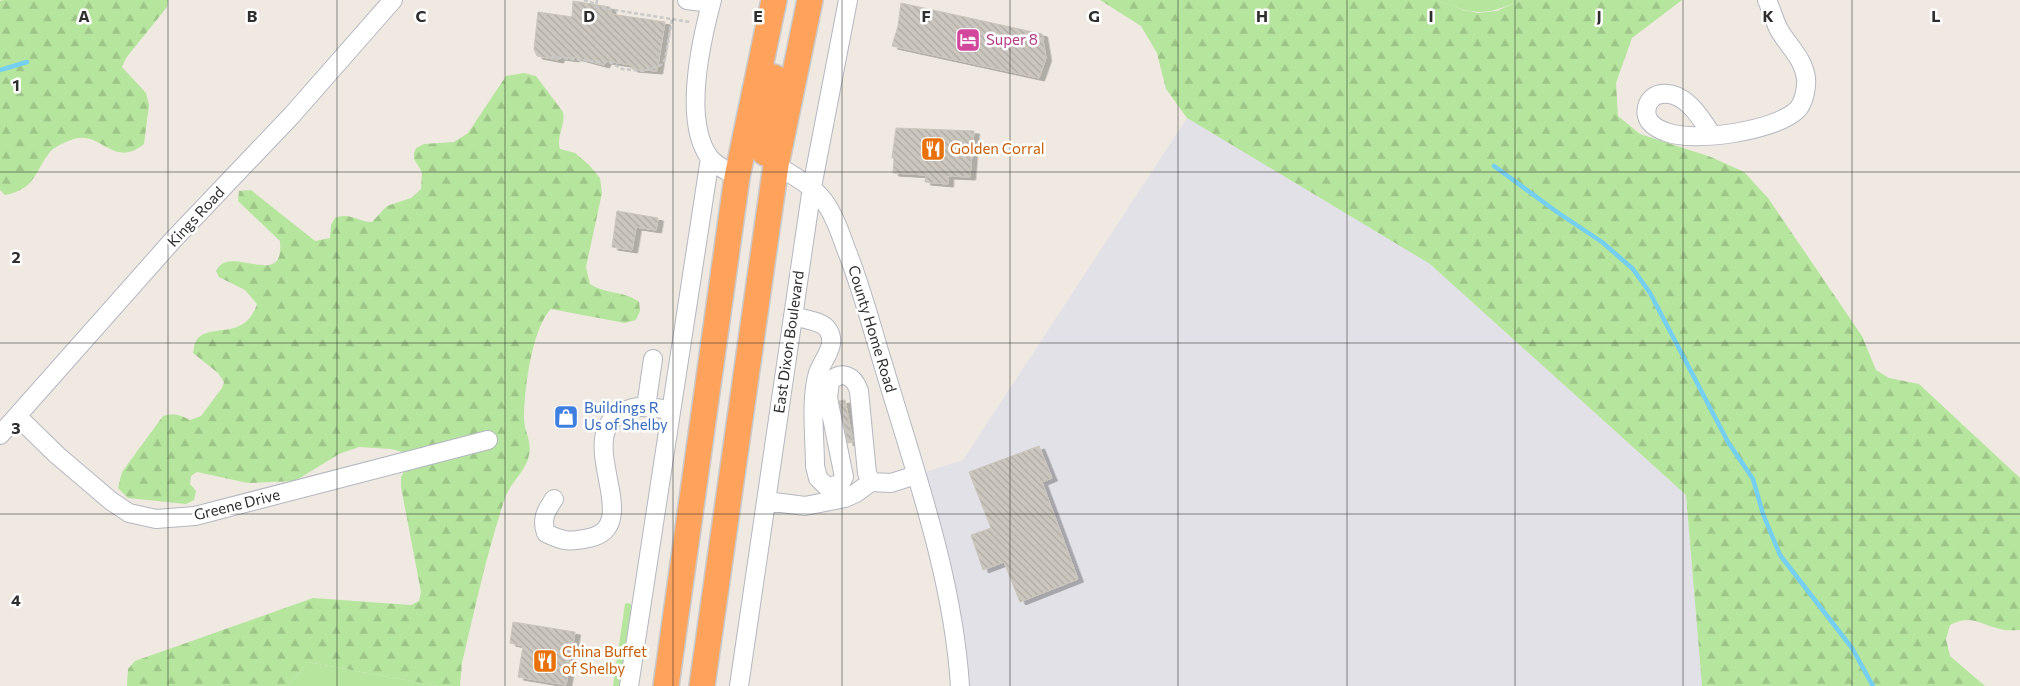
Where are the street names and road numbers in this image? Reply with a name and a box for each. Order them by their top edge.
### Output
street label: Kings Road [163,183,228,250]
street label: County Home Road [845,263,901,395]
street label: East Dixon Boulevard [769,269,807,414]
street label: Greene Drive [192,485,282,523]

